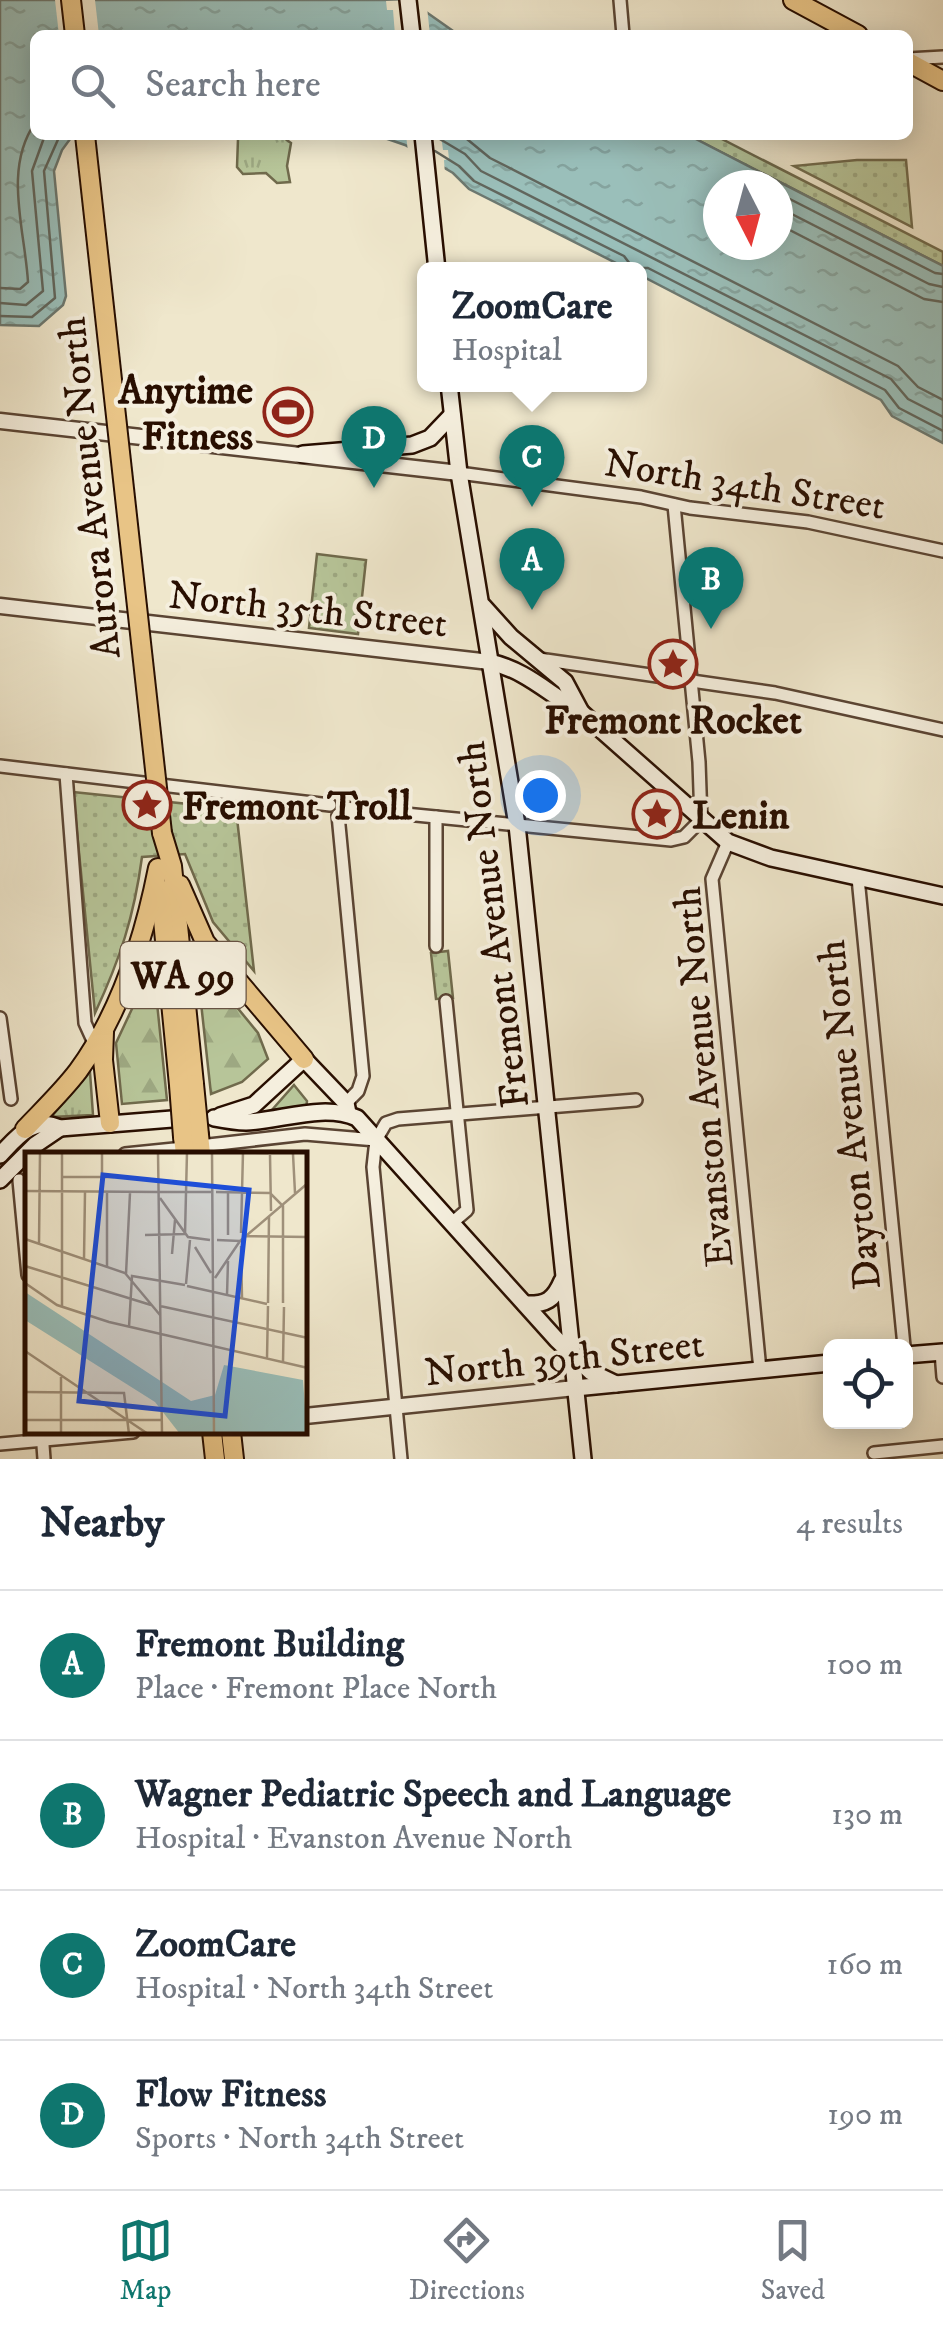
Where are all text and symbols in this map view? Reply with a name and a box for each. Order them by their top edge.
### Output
search box [30,30,913,140]
icon: search [65,58,120,113]
text: Search here [145,61,321,109]
north arrow [703,170,793,260]
popup [417,262,647,392]
text: ZoomCare [451,283,613,331]
street label: Aurora Avenue North [48,314,134,661]
text: Hospital [451,331,562,371]
place label: Anytime Fitness [117,367,253,463]
sports icon: Anytime Fitness [262,386,314,438]
pin: D [342,406,406,488]
pin: C [500,424,564,507]
street label: North 34th Street [601,439,888,533]
pin: A [500,528,564,610]
pin: B [678,546,744,629]
street label: North 35th Street [166,571,450,650]
place icon: Fremont Rocket [647,638,699,690]
place label: Fremont Rocket [544,697,802,747]
street label: Fremont Avenue North [448,738,542,1111]
your location [515,770,566,821]
place icon: Fremont Troll [121,779,173,831]
place label: Fremont Troll [182,783,413,833]
place icon: Lenin [631,788,683,840]
place label: Lenin [692,792,790,842]
street label: Evanston Avenue North [663,884,747,1269]
street label: Dayton Avenue North [808,937,894,1292]
road number: WA 99 [120,942,246,1008]
inset map [25,1152,308,1434]
street label: North 39th Street [422,1320,706,1400]
map controls [823,1339,913,1429]
button: locate [823,1339,913,1429]
text: Nearby [40,1498,164,1550]
text: 4 results [796,1504,903,1544]
text: Fremont Building [135,1621,404,1669]
text: A [62,1645,83,1685]
text: 100 m [826,1645,903,1685]
text: Place · Fremont Place North [135,1669,497,1709]
text: Wagner Pediatric Speech and Language [135,1771,731,1819]
text: B [62,1795,83,1835]
text: 130 m [831,1795,903,1835]
text: Hospital · Evanston Avenue North [135,1819,572,1859]
text: ZoomCare [135,1921,296,1969]
text: C [62,1945,83,1985]
text: 160 m [827,1945,903,1985]
text: Hospital · North 34th Street [135,1969,493,2009]
text: Flow Fitness [135,2071,326,2119]
text: D [61,2095,84,2135]
text: 190 m [827,2095,903,2135]
text: Sports · North 34th Street [135,2119,464,2159]
tab: Map [118,2213,173,2308]
tab: Directions [409,2213,525,2308]
tab: Saved [761,2213,825,2308]

